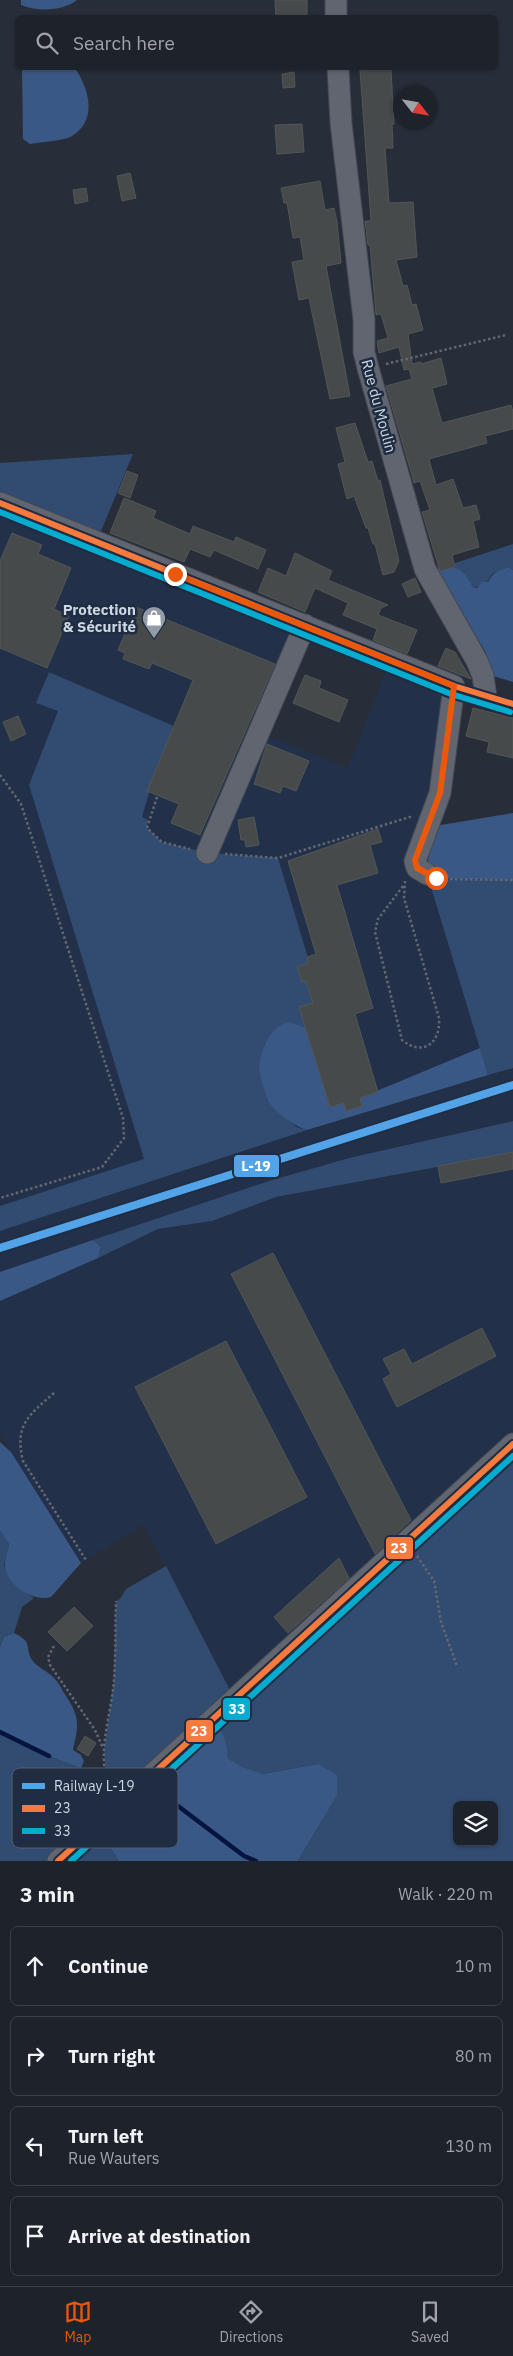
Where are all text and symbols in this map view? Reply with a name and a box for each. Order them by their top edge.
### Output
search box [15,15,498,70]
icon: search [33,29,61,57]
text: Search here [73,31,175,55]
north arrow [393,85,438,130]
street label: Rue du Moulin [357,357,401,455]
route end [164,563,187,586]
place label: Protection & Sécurité [63,600,136,636]
shop icon: Protection & Sécurité [141,605,167,639]
route start [425,867,448,890]
line badge: L-19 [233,1154,280,1178]
text: L-19 [241,1157,271,1175]
line badge: 23 [385,1536,414,1560]
text: 23 [391,1539,407,1557]
line badge: 33 [222,1697,251,1721]
text: 33 [229,1700,245,1718]
line badge: 23 [185,1719,214,1743]
text: 23 [191,1722,207,1740]
legend [12,1768,178,1848]
text: Railway L-19 [54,1777,135,1795]
text: 23 [54,1799,71,1817]
map controls [453,1801,498,1846]
button: layers [453,1801,498,1846]
text: 33 [54,1822,71,1840]
text: 3 min [20,1880,75,1908]
text: Walk · 220 m [398,1884,493,1904]
icon: ahead [21,1952,49,1980]
text: Continue [68,1954,148,1978]
text: 10 m [455,1956,492,1976]
icon: right [21,2042,49,2070]
text: Turn right [68,2044,155,2068]
text: 80 m [455,2046,492,2066]
text: Turn left [68,2124,144,2148]
icon: left [21,2132,49,2160]
text: 130 m [445,2136,492,2156]
text: Rue Wauters [68,2148,160,2168]
icon: arrive [21,2222,49,2250]
text: Arrive at destination [68,2224,251,2248]
tab: Map [64,2298,92,2346]
tab: Directions [220,2298,283,2346]
tab: Saved [411,2298,449,2346]

